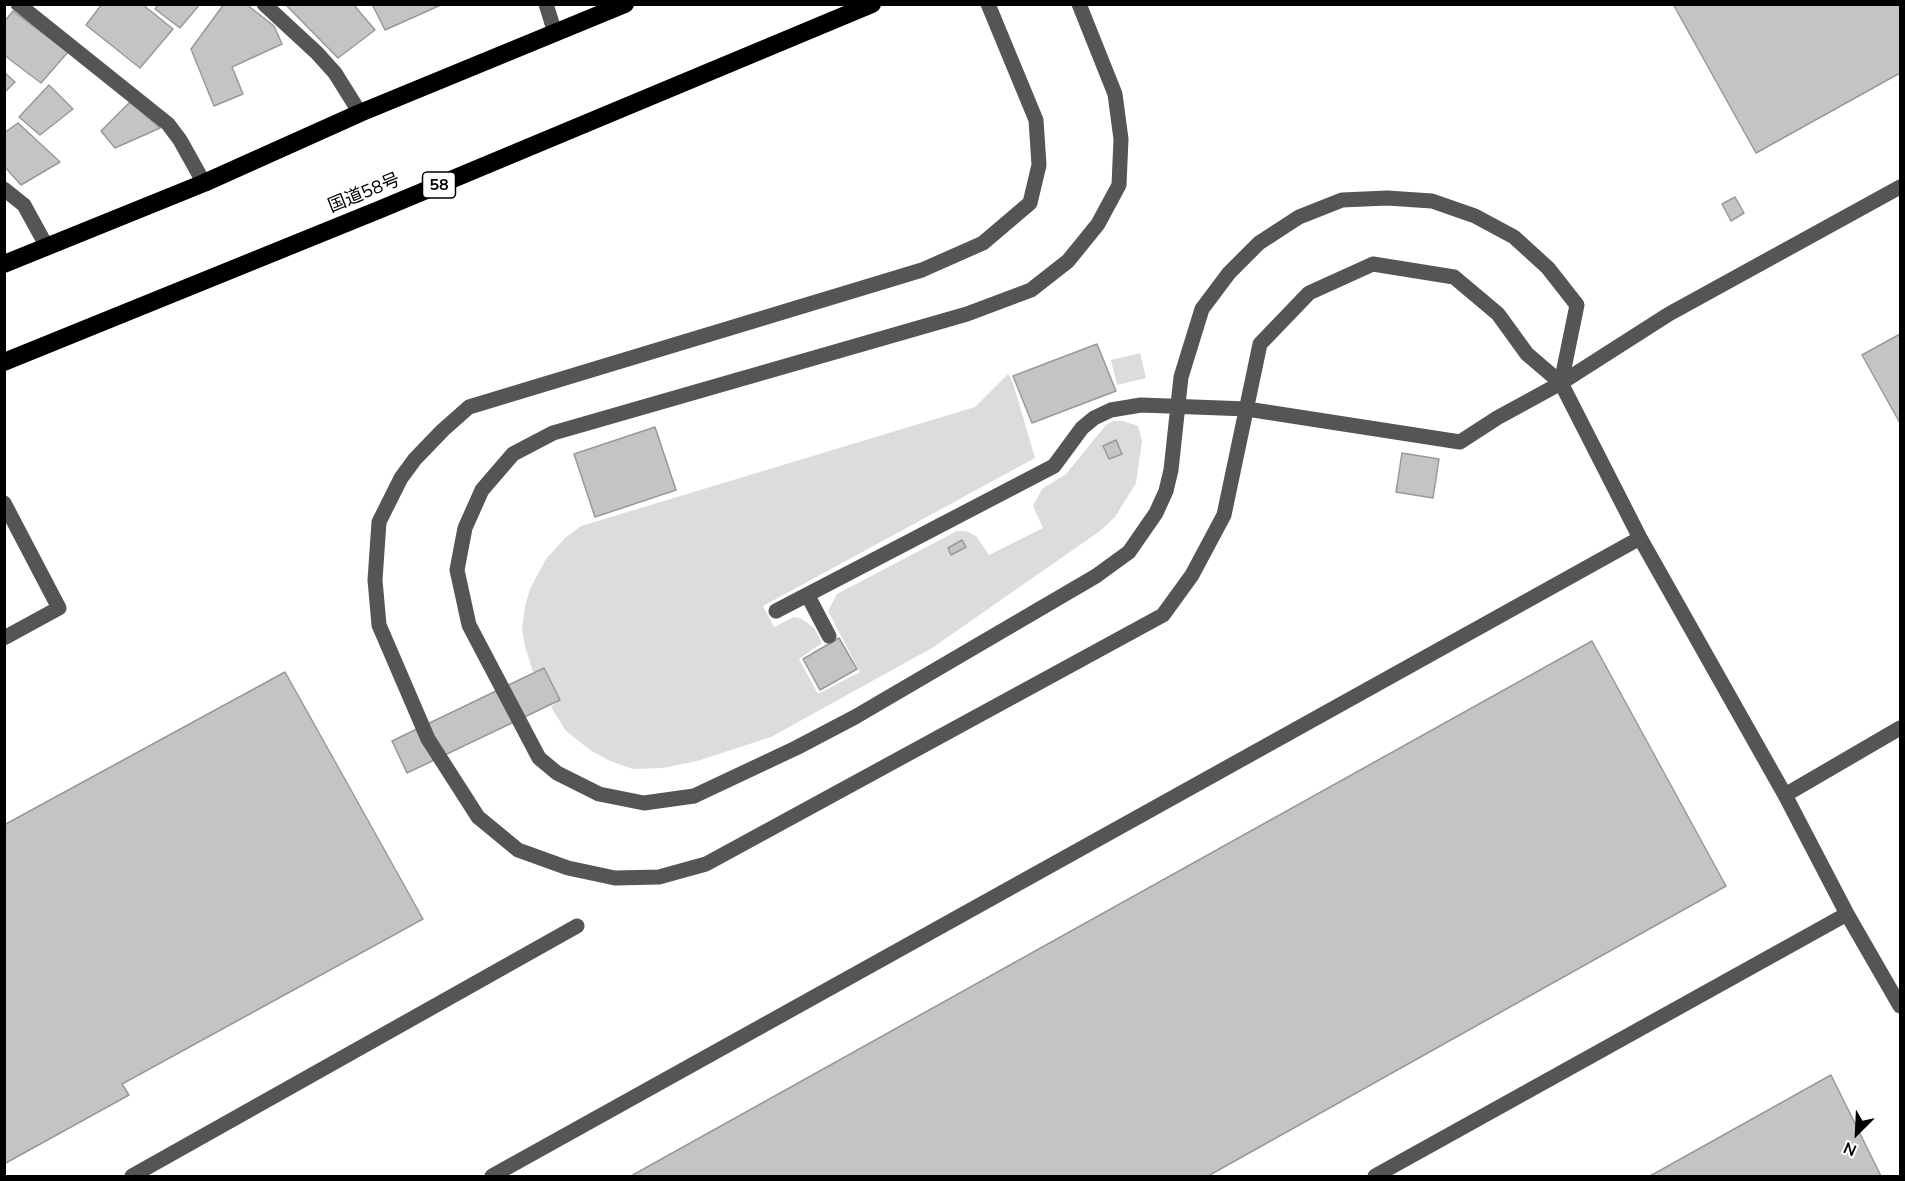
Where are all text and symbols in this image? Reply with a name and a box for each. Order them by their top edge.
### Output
street label: 国道58号 [325,169,403,217]
road number: 58 [422,172,456,198]
north arrow [1827,1103,1887,1163]
text: N [1840,1138,1859,1161]

